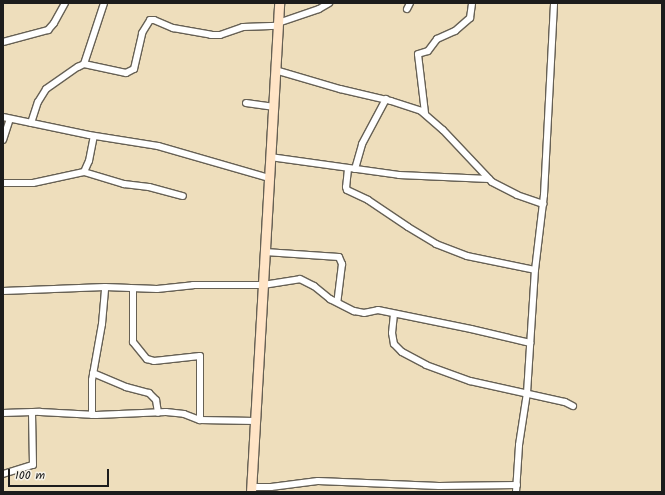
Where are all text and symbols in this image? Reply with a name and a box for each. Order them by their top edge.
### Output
scale bar [10,461,111,487]
text: 100 m [15,466,45,485]

